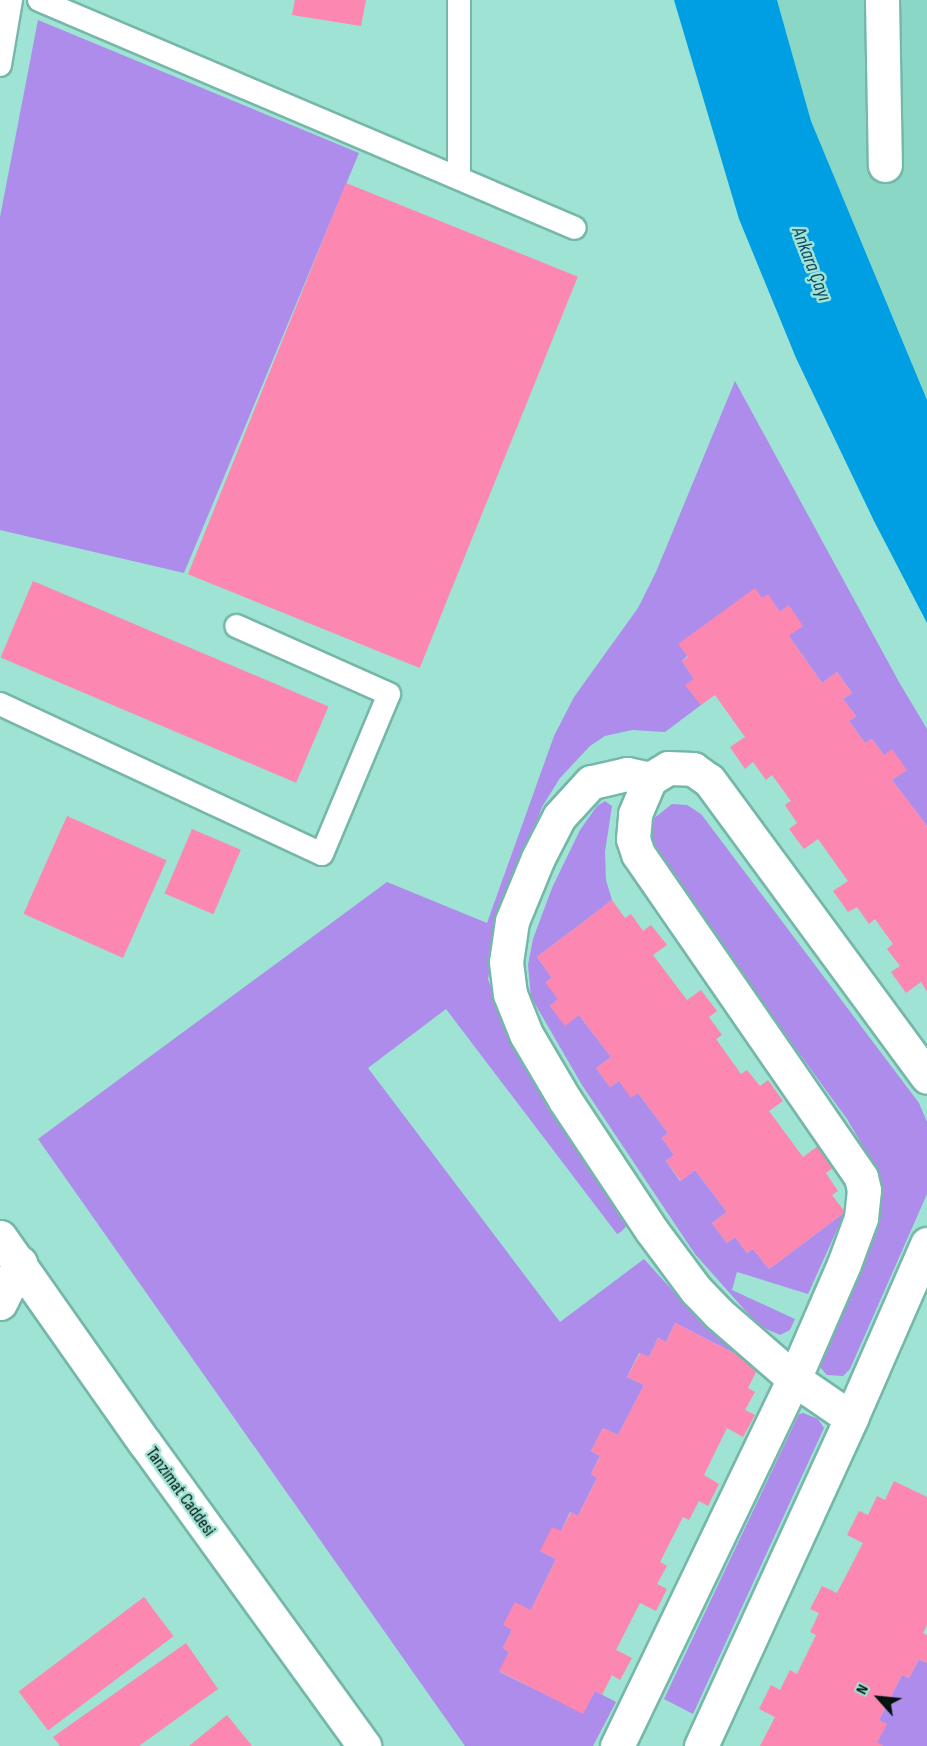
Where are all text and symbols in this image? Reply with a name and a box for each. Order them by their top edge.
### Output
water label: Ankara Çayı [786,223,836,305]
street label: Tanzimat Caddesi [140,1443,220,1541]
north arrow [849,1668,909,1728]
text: N [852,1681,873,1698]

